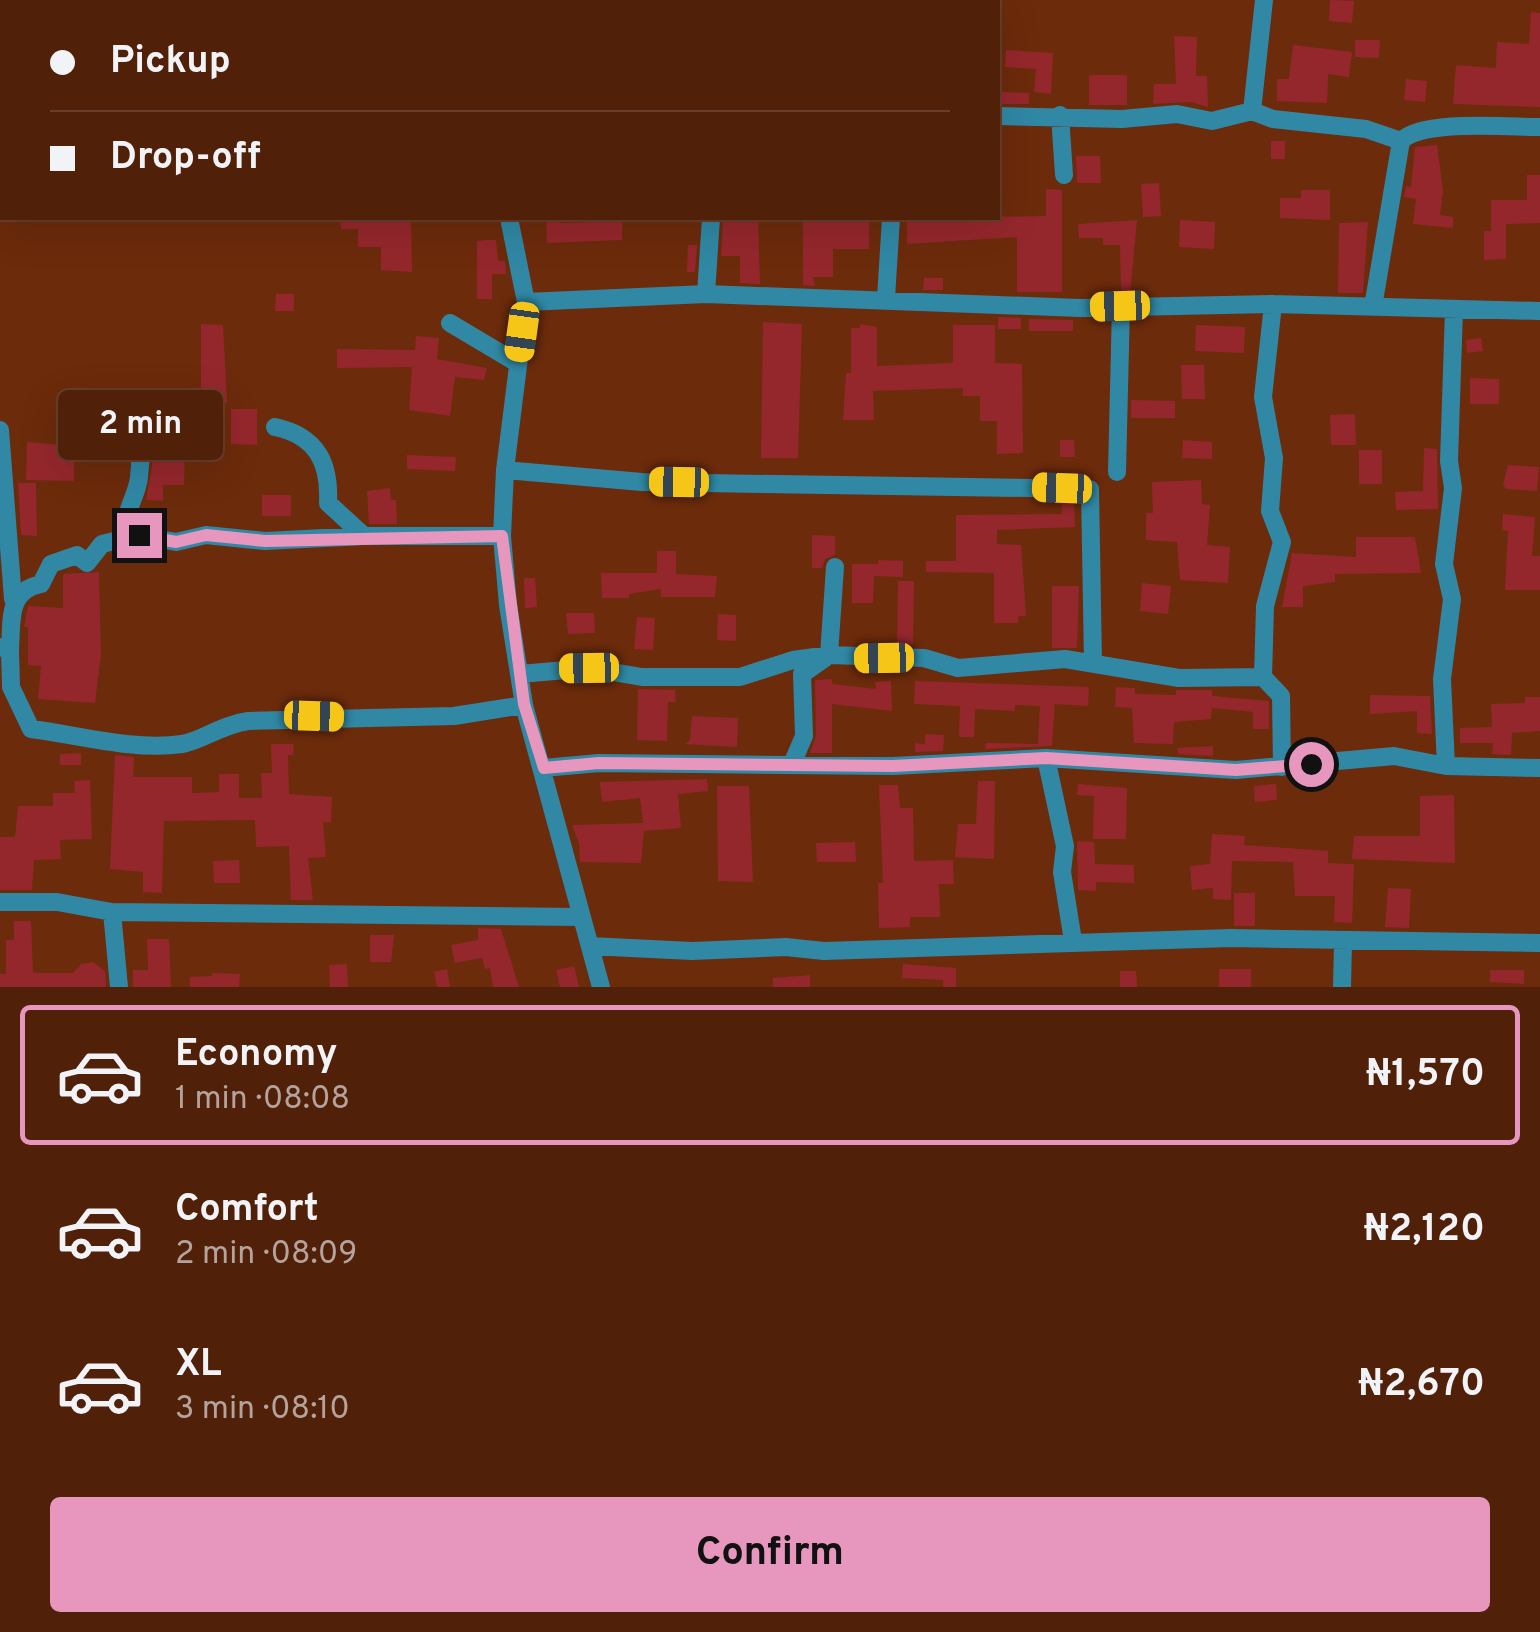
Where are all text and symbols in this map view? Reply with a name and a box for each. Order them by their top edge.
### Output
text: Pickup [110,38,231,87]
text: Drop-off [110,134,261,183]
car [1089,290,1151,322]
car [503,300,541,364]
callout: 2 min [56,390,222,460]
text: 2 min [99,405,182,445]
car [649,466,709,498]
car [1031,472,1093,504]
route end [117,513,162,558]
car [854,642,914,674]
car [559,652,619,684]
car [283,700,345,732]
route start [1289,742,1334,787]
icon: car [55,1030,145,1120]
text: Economy [175,1031,337,1080]
text: ₦1,570 [1366,1051,1485,1100]
text: 1 min · 08:08 [175,1080,350,1120]
icon: car [55,1185,145,1275]
text: Comfort [175,1186,319,1235]
text: ₦2,120 [1363,1206,1485,1255]
text: 2 min · 08:09 [175,1235,357,1275]
icon: car [55,1340,145,1430]
text: XL [175,1341,222,1390]
text: ₦2,670 [1358,1361,1485,1410]
text: 3 min · 08:10 [175,1390,350,1430]
button: Confirm [50,1497,1490,1612]

